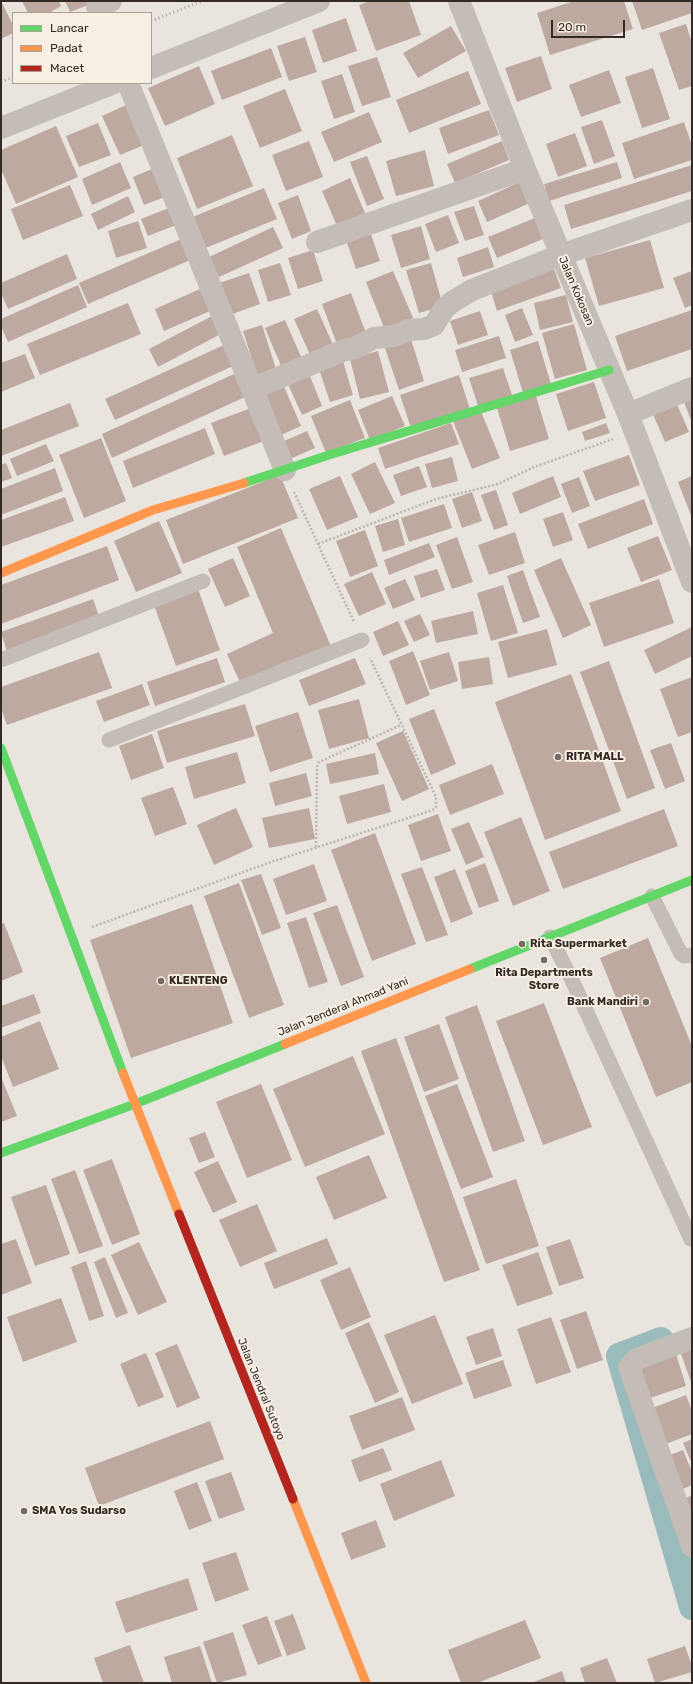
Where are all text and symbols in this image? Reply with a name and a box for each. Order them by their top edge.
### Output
legend [12,12,152,84]
scale bar [553,12,627,38]
text: 20 m [558,20,586,34]
text: Lancar [50,21,88,35]
text: Padat [50,41,83,55]
text: Macet [50,61,84,75]
street label: Jalan Kokosan [556,254,596,328]
place label: RITA MALL [566,750,624,764]
marker: RITA MALL [553,752,563,762]
place label: Rita Supermarket [530,937,627,951]
marker: Rita Supermarket [517,939,527,949]
marker: Rita Departments Store [539,955,549,965]
place label: Rita Departments Store [495,966,593,992]
place label: KLENTENG [169,974,228,988]
street label: Jalan Jenderal Ahmad Yani [276,975,410,1039]
marker: KLENTENG [156,976,166,986]
place label: Bank Mandiri [567,995,638,1009]
marker: Bank Mandiri [641,997,651,1007]
street label: Jalan Jendral Sutoyo [234,1336,288,1442]
place label: SMA Yos Sudarso [32,1504,126,1518]
marker: SMA Yos Sudarso [19,1506,29,1516]

